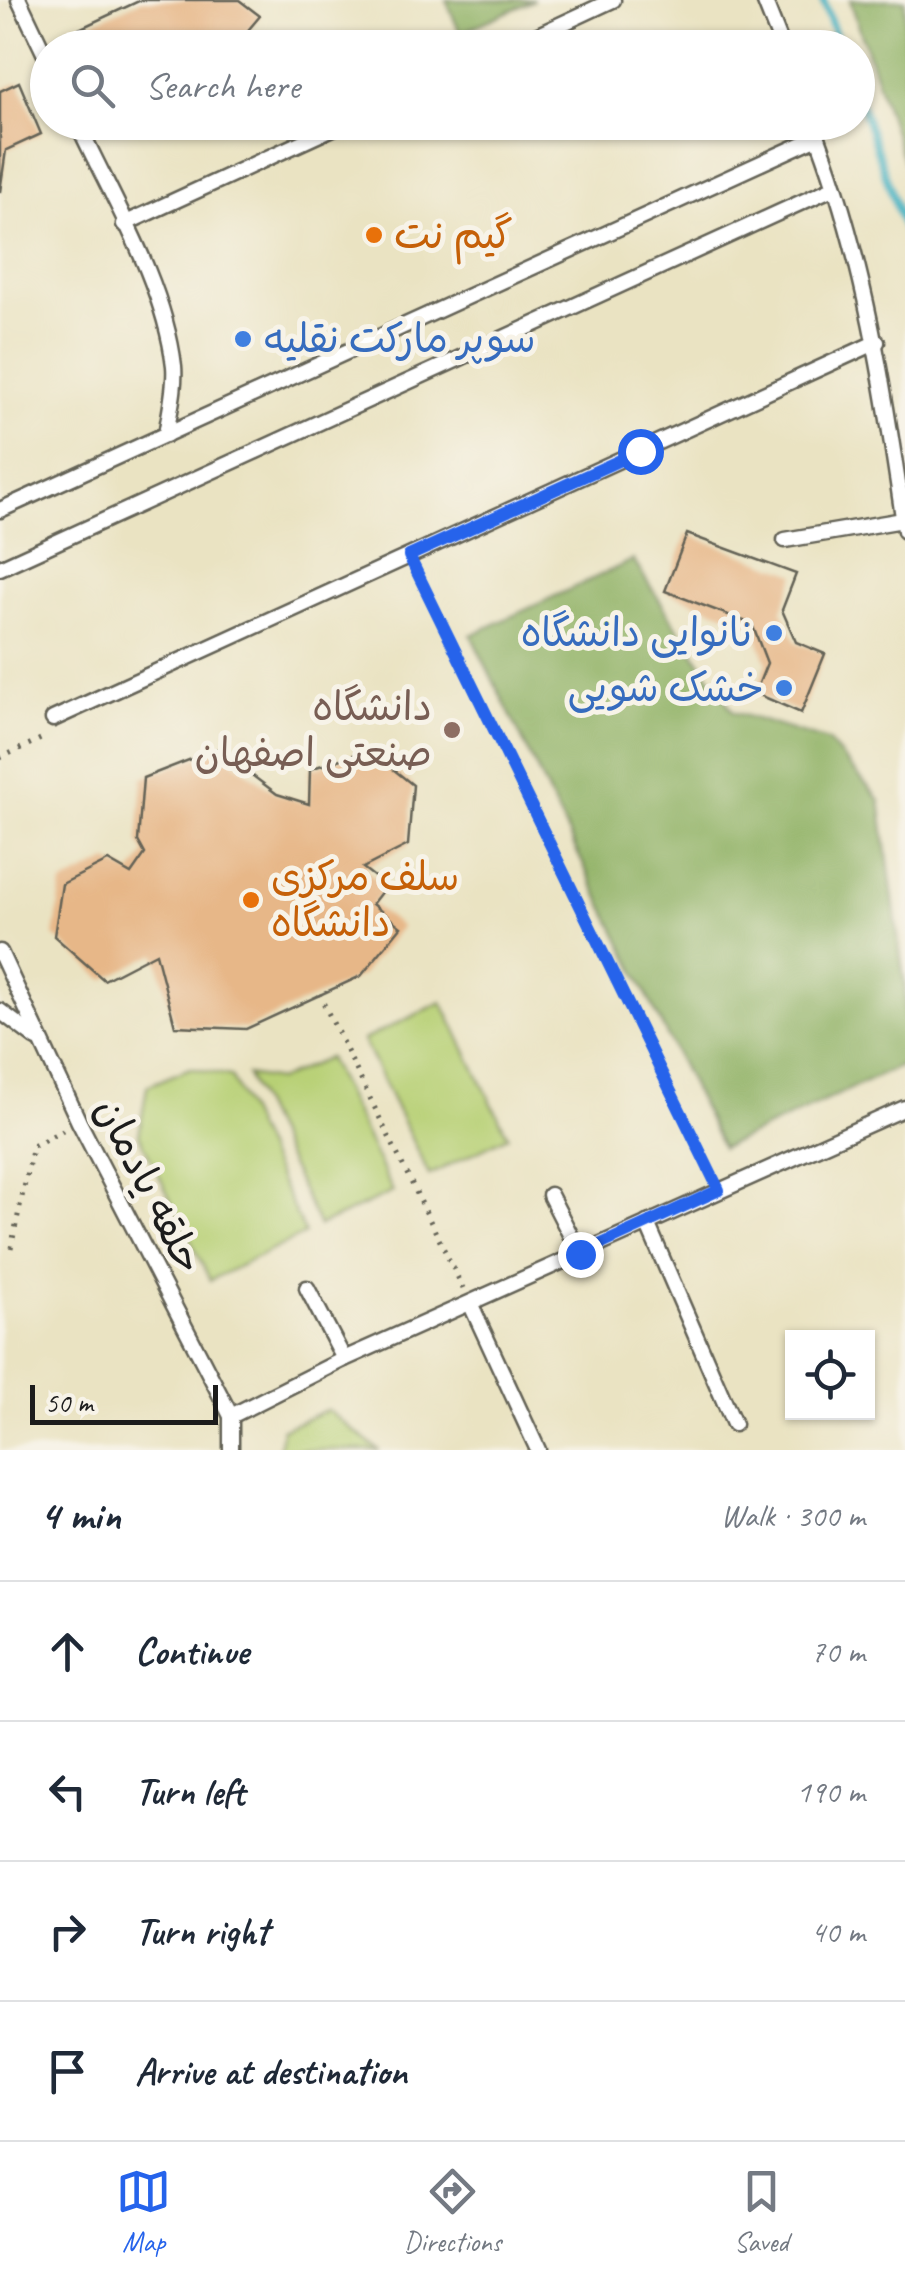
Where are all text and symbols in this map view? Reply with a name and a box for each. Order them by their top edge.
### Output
search box [30,30,875,140]
icon: search [65,58,120,113]
text: Search here [145,62,300,109]
place label: گیم نت [394,210,513,265]
marker: گیم نت [363,224,385,246]
place label: سوپر مارکت نقلیه [263,314,536,364]
marker: سوپر مارکت نقلیه [232,328,254,350]
route start [618,429,664,475]
place label: نانوایی دانشگاه [521,608,754,658]
marker: نانوایی دانشگاه [763,622,785,644]
place label: خشک شویی [568,663,764,713]
marker: خشک شویی [773,677,795,699]
place label: دانشگاه صنعتی اصفهان [194,682,432,778]
marker: دانشگاه صنعتی اصفهان [441,719,463,741]
place label: سلف مرکزی دانشگاه [271,852,460,948]
marker: سلف مرکزی دانشگاه [240,889,262,911]
street label: حلقه یادمان [83,1090,215,1282]
route end [558,1232,604,1278]
map controls [785,1330,875,1420]
button: locate [785,1330,875,1420]
scale bar [30,1380,218,1424]
text: 50 m [45,1385,93,1420]
text: 4 min [40,1489,120,1542]
text: Walk · 300 m [721,1495,865,1536]
icon: ahead [40,1624,95,1679]
text: Continue [135,1628,249,1675]
text: 70 m [811,1631,865,1672]
icon: left [40,1764,95,1819]
text: Turn left [135,1768,245,1815]
text: 190 m [796,1771,865,1812]
icon: right [40,1904,95,1959]
text: Turn right [135,1908,269,1955]
text: 40 m [811,1911,865,1952]
icon: arrive [40,2044,95,2099]
text: Arrive at destination [135,2048,407,2095]
tab: Map [116,2164,171,2259]
tab: Directions [404,2164,501,2259]
tab: Saved [734,2164,789,2259]

